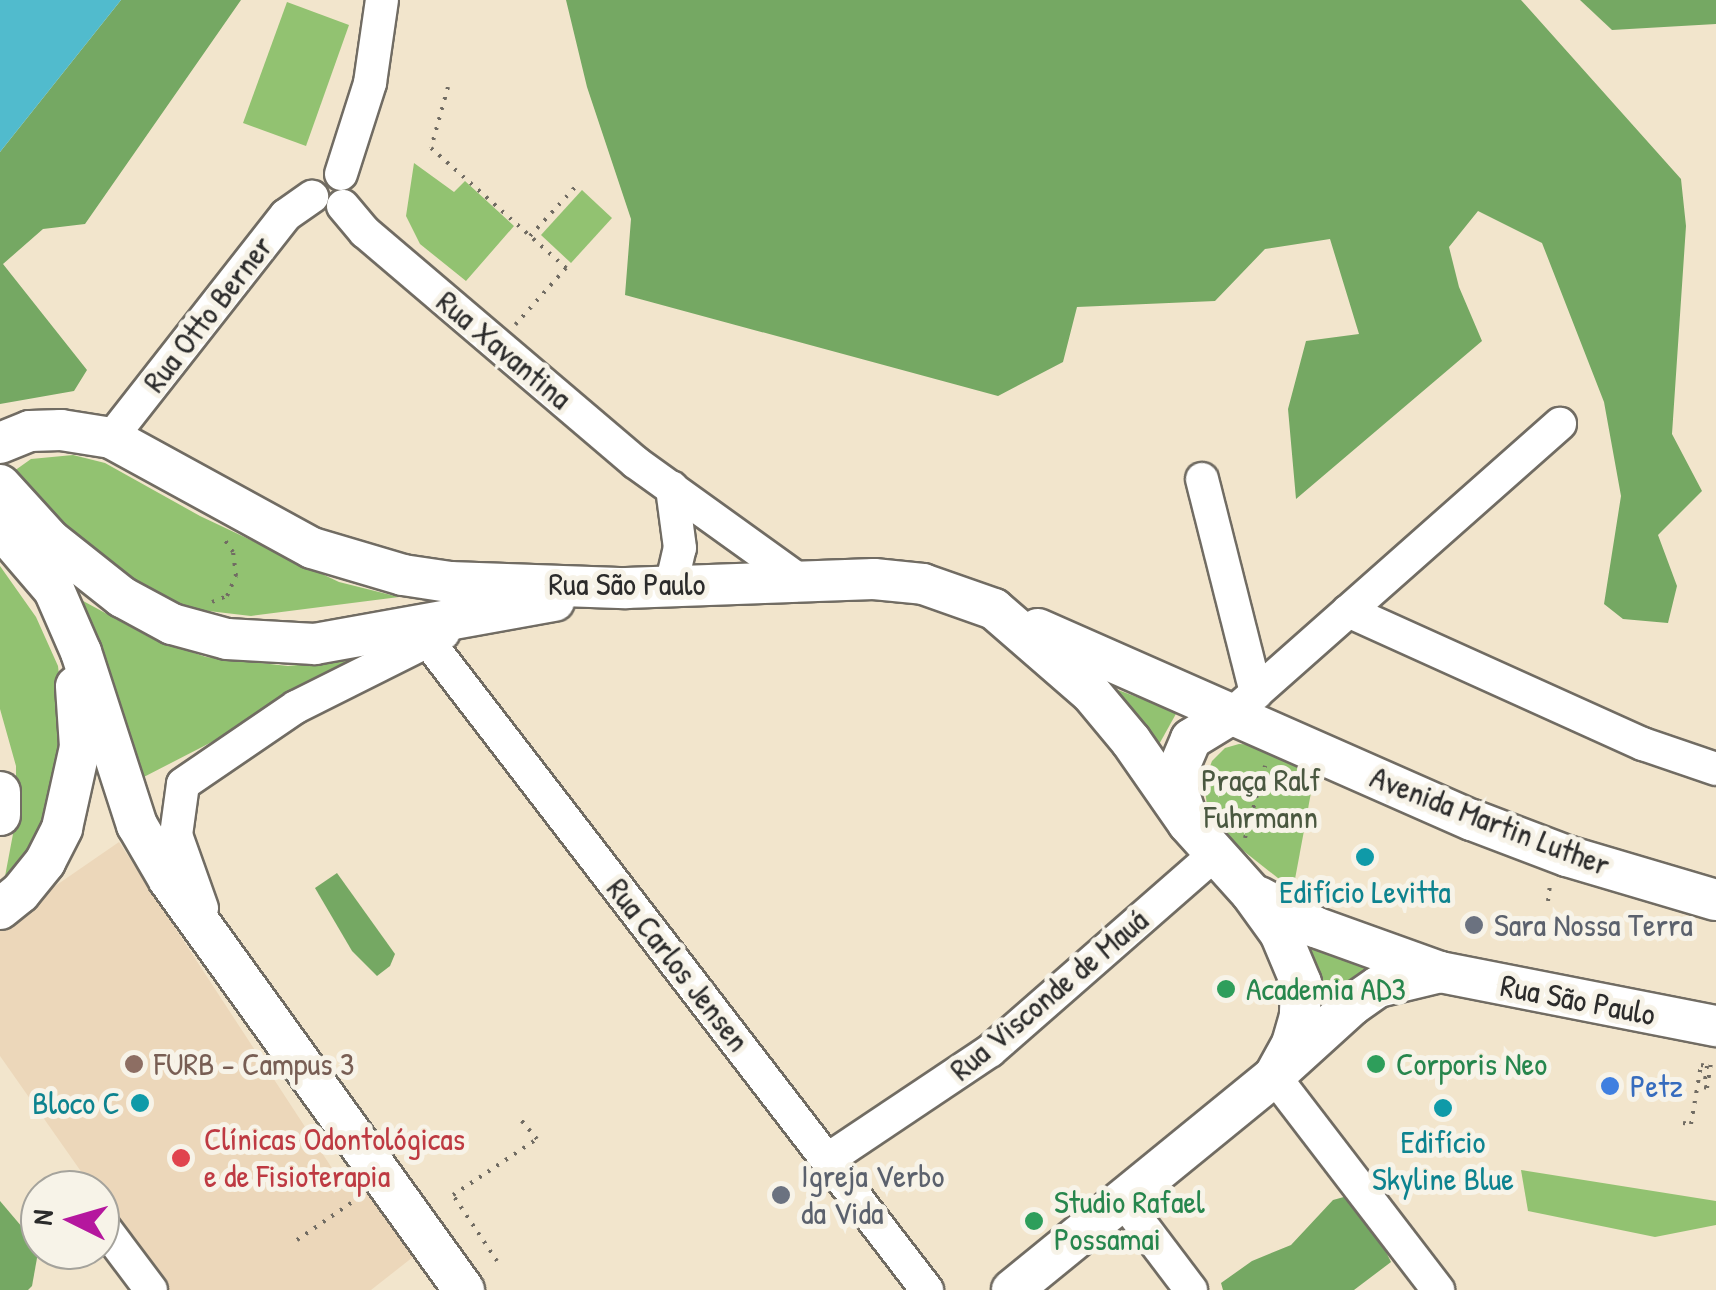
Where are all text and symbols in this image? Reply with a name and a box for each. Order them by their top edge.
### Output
street label: Rua Otto Berner [135,228,281,400]
street label: Rua Xavantina [429,283,579,417]
street label: Rua São Paulo [549,565,705,603]
street label: Avenida Martin Luther [1365,758,1615,884]
park label: Praça Ralf Fuhrmann [1201,762,1321,837]
marker: Edifício Levitta [1354,846,1376,868]
street label: Rua Carlos Jensen [598,871,758,1059]
place label: Edifício Levitta [1279,873,1451,911]
street label: Rua Visconde de Mauá [942,901,1156,1089]
place label: Sara Nossa Terra [1494,906,1693,944]
marker: Sara Nossa Terra [1463,914,1485,936]
street label: Rua São Paulo [1497,966,1659,1034]
place label: Academia AD3 [1246,970,1406,1008]
marker: Academia AD3 [1215,978,1237,1000]
place label: FURB - Campus 3 [154,1045,354,1083]
place label: Corporis Neo [1396,1045,1547,1083]
marker: FURB - Campus 3 [123,1053,145,1075]
marker: Corporis Neo [1365,1053,1387,1075]
place label: Petz [1630,1067,1683,1105]
marker: Petz [1599,1075,1621,1097]
place label: Bloco C [32,1084,120,1122]
marker: Bloco C [129,1092,151,1114]
marker: Edifício Skyline Blue [1432,1097,1454,1119]
place label: Clínicas Odontológicas e de Fisioterapia [204,1121,465,1196]
place label: Edifício Skyline Blue [1372,1124,1514,1199]
marker: Clínicas Odontológicas e de Fisioterapia [168,1145,194,1171]
place label: Igreja Verbo da Vida [801,1158,944,1233]
north arrow [20,1170,120,1270]
marker: Igreja Verbo da Vida [770,1184,792,1206]
place label: Studio Rafael Possamai [1054,1184,1205,1259]
text: N [23,1208,62,1227]
marker: Studio Rafael Possamai [1023,1210,1045,1232]

